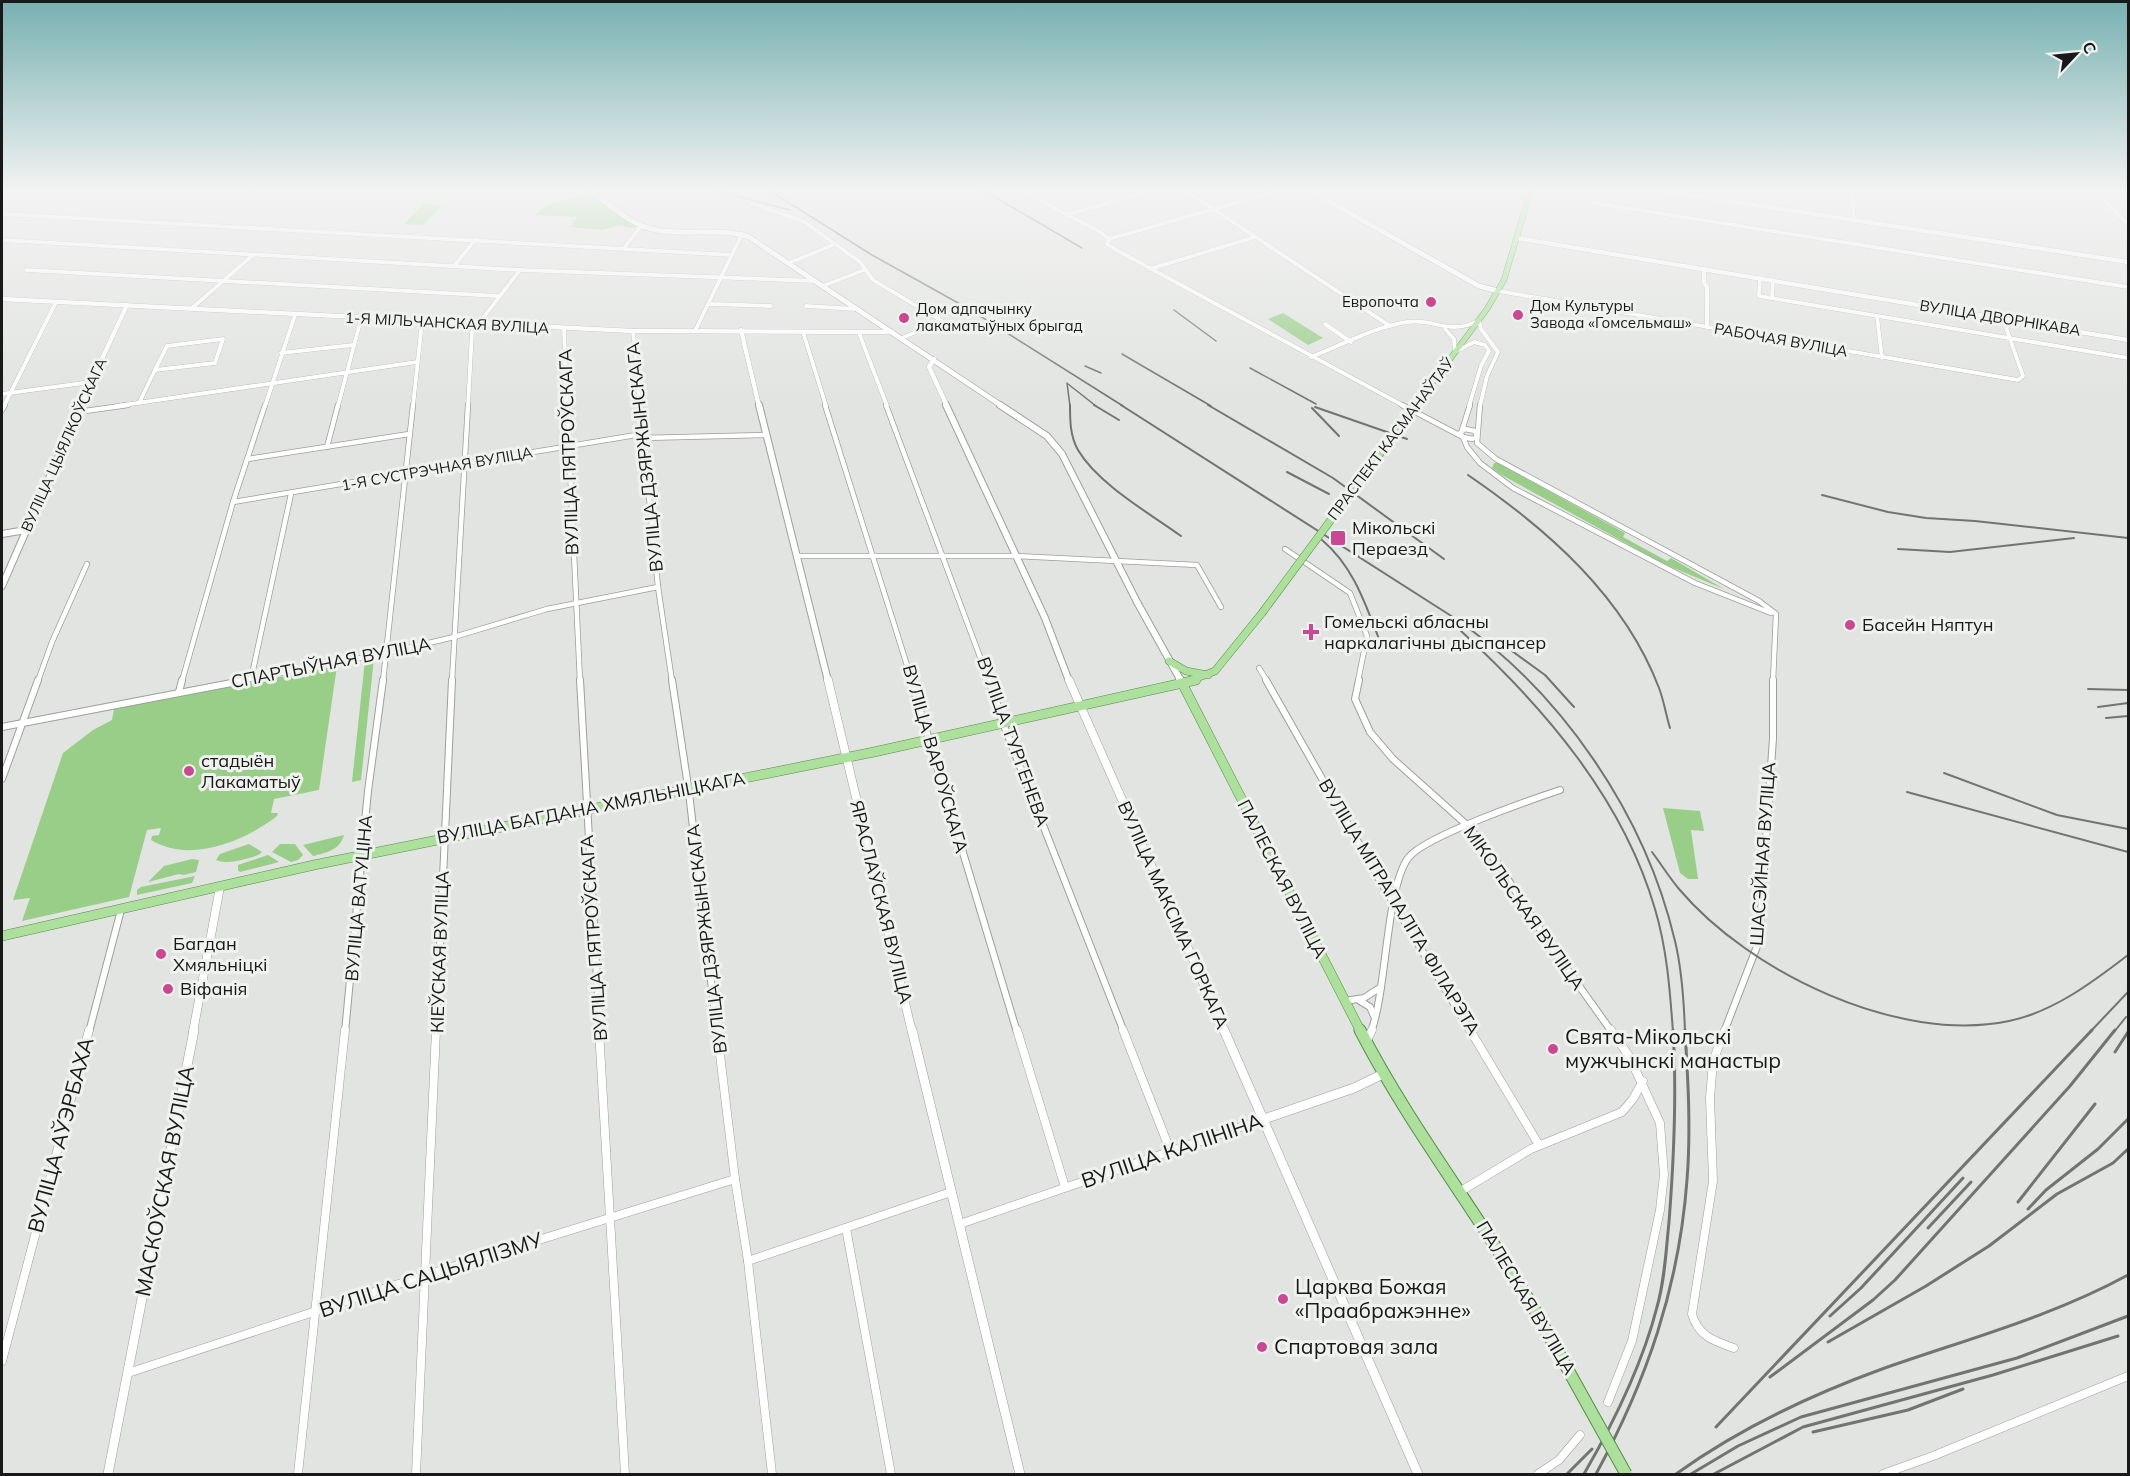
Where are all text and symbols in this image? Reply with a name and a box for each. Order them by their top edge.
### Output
north arrow [2046,24,2106,84]
text: С [2078,38,2101,57]
place label: Европочта [1342,292,1419,311]
marker: Европочта [1424,295,1438,309]
street label: ВУЛІЦА ДВОРНІКАВА [1918,295,2082,340]
place label: Дом Культуры Завода «Гомсельмаш» [1530,296,1692,332]
place label: Дом адпачынку лакаматыўных брыгад [916,299,1083,335]
street label: 1-Я МІЛЬЧАНСКАЯ ВУЛІЦА [345,308,549,337]
marker: Дом Культуры Завода «Гомсельмаш» [1511,308,1525,322]
marker: Дом адпачынку лакаматыўных брыгад [897,311,911,325]
street label: РАБОЧАЯ ВУЛІЦА [1713,318,1849,361]
street label: ВУЛІЦА ДЗЯРЖЫНСКАГА [621,341,668,573]
street label: ВУЛІЦА ПЯТРОЎСКАГА [553,348,584,556]
street label: ПРАСПЕКТ КАСМАНАЎТАЎ [1323,354,1458,524]
street label: ВУЛІЦА ЦЫЯЛКОЎСКАГА [17,355,111,535]
street label: 1-Я СУСТРЭЧНАЯ ВУЛІЦА [340,442,534,495]
place label: Мікольскі Пераезд [1352,516,1436,560]
marker: Мікольскі Пераезд [1329,529,1347,547]
place label: Гомельскі абласны наркалагічны дыспансер [1324,610,1546,654]
place label: Басейн Няптун [1862,613,1994,636]
marker: Басейн Няптун [1843,618,1857,632]
marker: Гомельскі абласны наркалагічны дыспансер [1302,623,1320,641]
street label: СПАРТЫЎНАЯ ВУЛІЦА [229,632,433,693]
street label: ВУЛІЦА ТУРГЕНЕВА [972,654,1055,830]
street label: ВУЛІЦА ВАРОЎСКАГА [898,662,973,856]
place label: стадыён Лакаматыў [201,749,301,793]
street label: ШАСЭЙНАЯ ВУЛІЦА [1745,761,1780,947]
marker: стадыён Лакаматыў [182,764,196,778]
street label: ВУЛІЦА БАГДАНА ХМЯЛЬНІЦКАГА [435,766,747,849]
street label: ВУЛІЦА МІТРАПАЛІТА ФІЛАРЭТА [1314,774,1485,1039]
street label: ПАЛЕСКАЯ ВУЛІЦА [1232,796,1332,962]
street label: ВУЛІЦА МАКСІМА ГОРКАГА [1113,797,1234,1032]
street label: ЯРАСЛАЎСКАЯ ВУЛІЦА [845,798,918,1006]
street label: ВУЛІЦА ВАТУЦІНА [340,814,377,982]
street label: МІКОЛЬСКАЯ ВУЛІЦА [1459,821,1590,994]
street label: ВУЛІЦА ДЗЯРЖЫНСКАГА [681,823,732,1055]
street label: ВУЛІЦА ПЯТРОЎСКАГА [575,834,612,1042]
street label: КІЕЎСКАЯ ВУЛІЦА [425,870,454,1033]
place label: Багдан Хмяльніцкі [173,932,268,976]
marker: Багдан Хмяльніцкі [154,947,168,961]
place label: Віфанія [180,977,248,1000]
marker: Віфанія [161,982,175,996]
place label: Свята-Мікольскі мужчынскі манастыр [1565,1023,1781,1073]
street label: ВУЛІЦА АЎЭРБАХА [21,1034,99,1235]
marker: Свята-Мікольскі мужчынскі манастыр [1546,1042,1560,1056]
street label: МАСКОЎСКАЯ ВУЛІЦА [129,1063,199,1298]
street label: ВУЛІЦА КАЛІНІНА [1078,1107,1266,1193]
street label: ПАЛЕСКАЯ ВУЛІЦА [1471,1217,1581,1379]
street label: ВУЛІЦА САЦЫЯЛІЗМУ [316,1226,546,1322]
place label: Царква Божая «Праабражэнне» [1295,1273,1471,1323]
marker: Царква Божая «Праабражэнне» [1276,1292,1290,1306]
place label: Спартовая зала [1274,1333,1438,1359]
marker: Спартовая зала [1255,1340,1269,1354]

